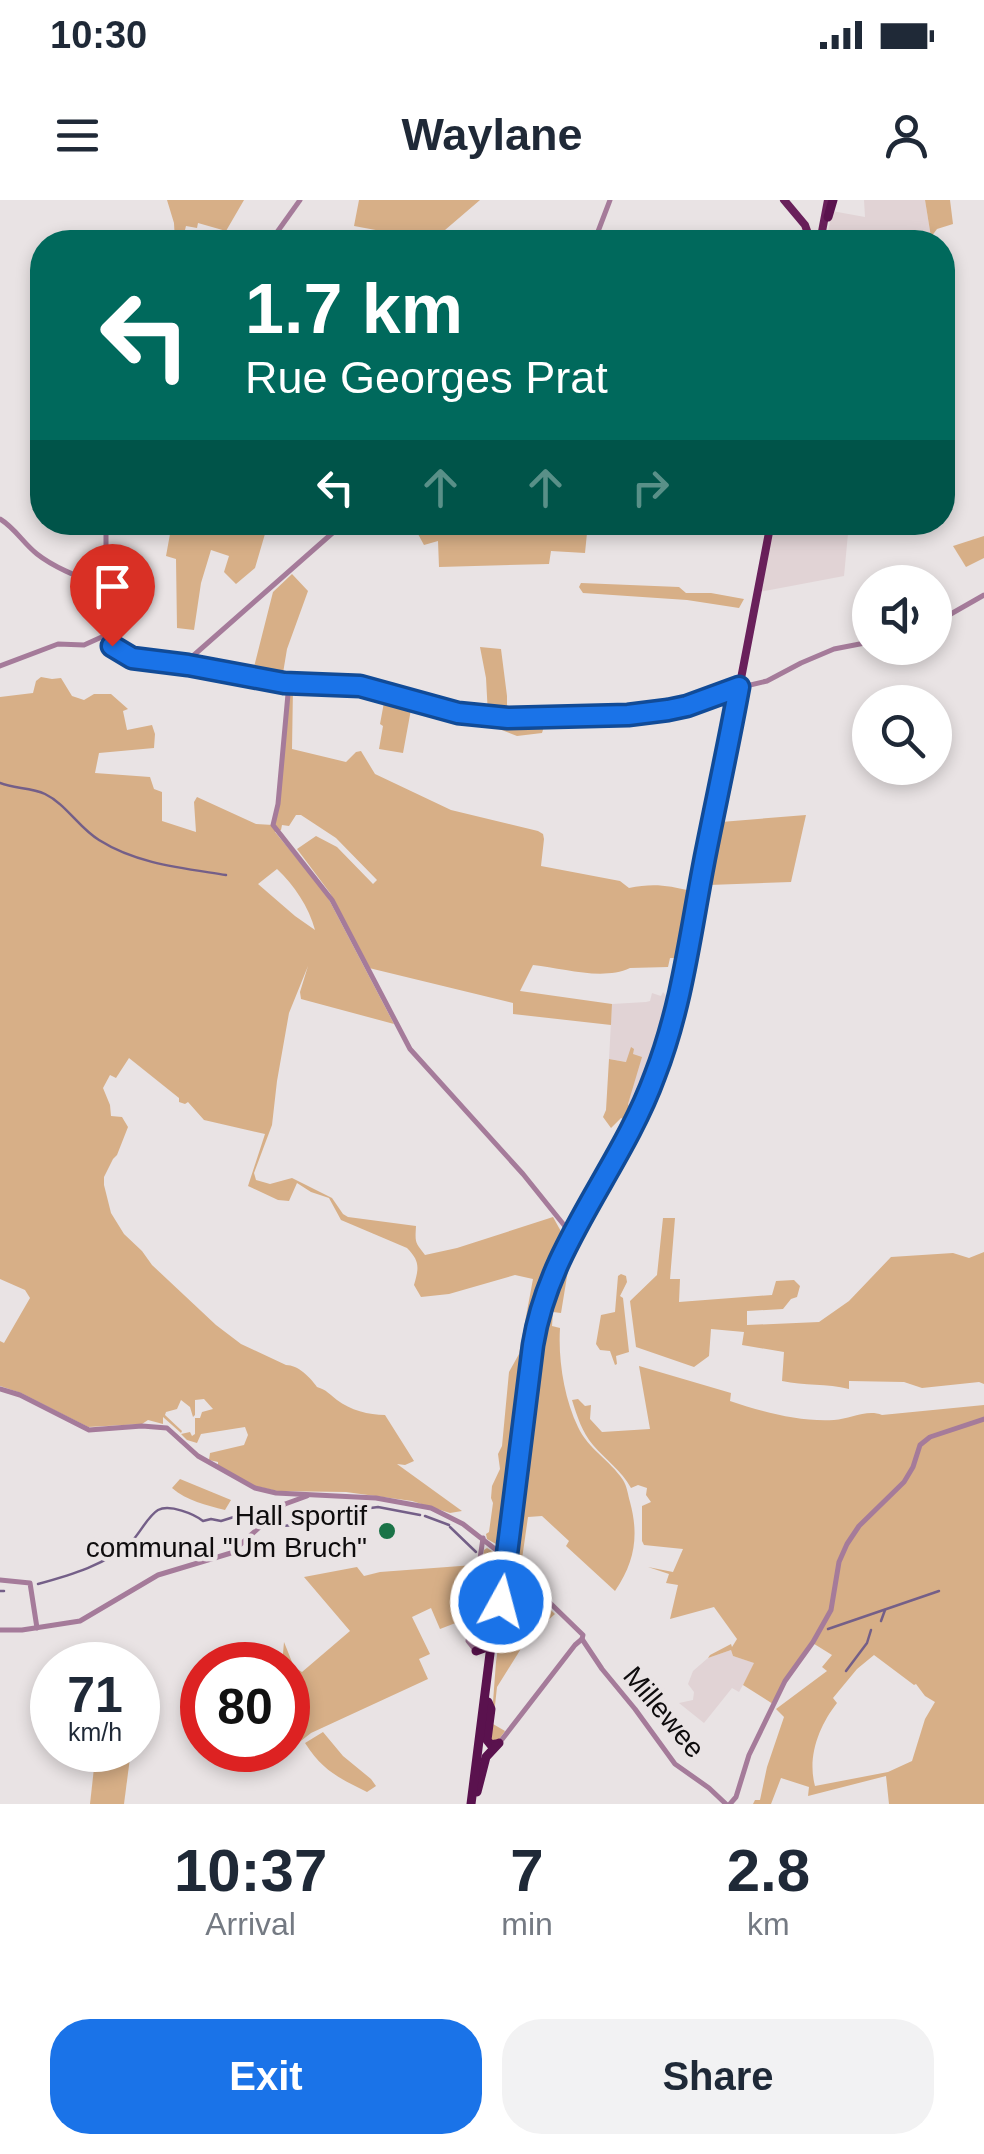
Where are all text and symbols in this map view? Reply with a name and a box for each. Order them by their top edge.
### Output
text: 10:30 [50,14,147,56]
icon: menu [50,108,105,163]
icon: person [879,108,934,163]
text: Waylane [402,109,582,160]
icon: left [80,270,210,400]
text: 1.7 km [245,270,463,348]
text: Rue Georges Prat [245,352,608,403]
icon: left [308,460,363,515]
icon: ahead [413,460,468,515]
icon: ahead [518,460,573,515]
icon: right [623,460,678,515]
pin [70,544,155,647]
icon: arrive [85,559,140,614]
map controls [852,565,952,785]
button: sound [852,565,952,665]
button: search [852,685,952,785]
place label: Hall sportif communal "Um Bruch" [86,1500,367,1563]
marker: Hall sportif communal "Um Bruch" [376,1520,398,1542]
position arrow [449,1550,553,1654]
speed limit sign: 80 [180,1642,310,1772]
street label: Millewee [617,1660,711,1764]
text: 71 [67,1667,123,1723]
text: km/h [68,1718,122,1746]
text: 10:37 [174,1837,327,1904]
text: 7 [510,1837,544,1904]
text: 2.8 [727,1837,810,1904]
text: Arrival [205,1906,296,1942]
text: min [501,1906,553,1942]
text: km [747,1906,790,1942]
button: Exit [50,2019,482,2134]
button: Share [502,2019,934,2134]

